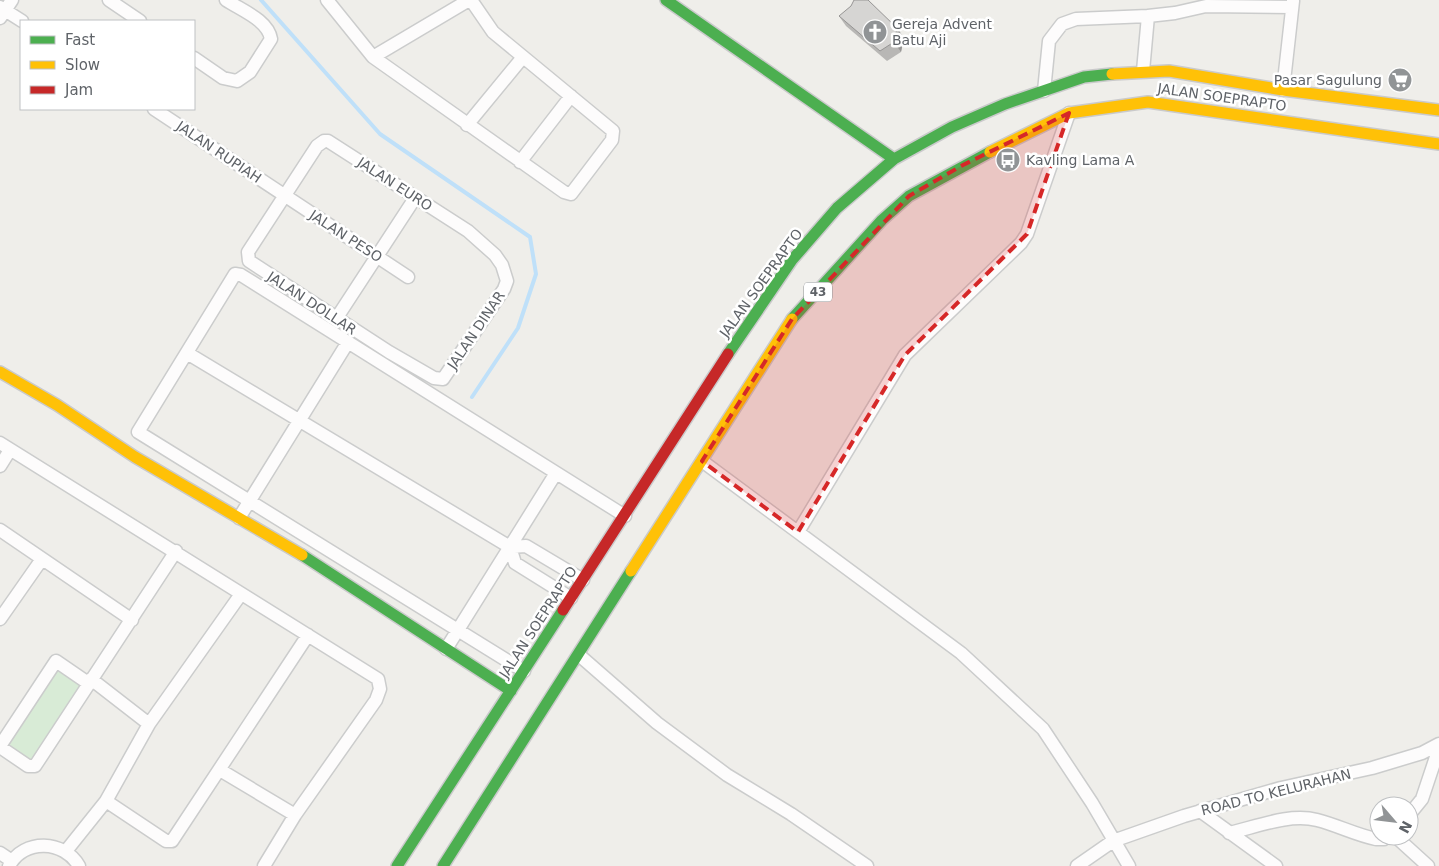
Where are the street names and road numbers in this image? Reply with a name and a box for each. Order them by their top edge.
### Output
street label: JALAN SOEPRAPTO [1156,80,1287,114]
street label: JALAN RUPIAH [173,117,264,186]
street label: JALAN EURO [354,153,435,214]
street label: JALAN PESO [306,206,385,265]
street label: JALAN SOEPRAPTO [716,226,806,341]
street label: JALAN DOLLAR [264,268,360,338]
road number: 43 [804,282,832,302]
street label: JALAN DINAR [443,288,508,373]
street label: JALAN SOEPRAPTO [495,563,580,682]
street label: ROAD TO KELURAHAN [1199,766,1353,818]

